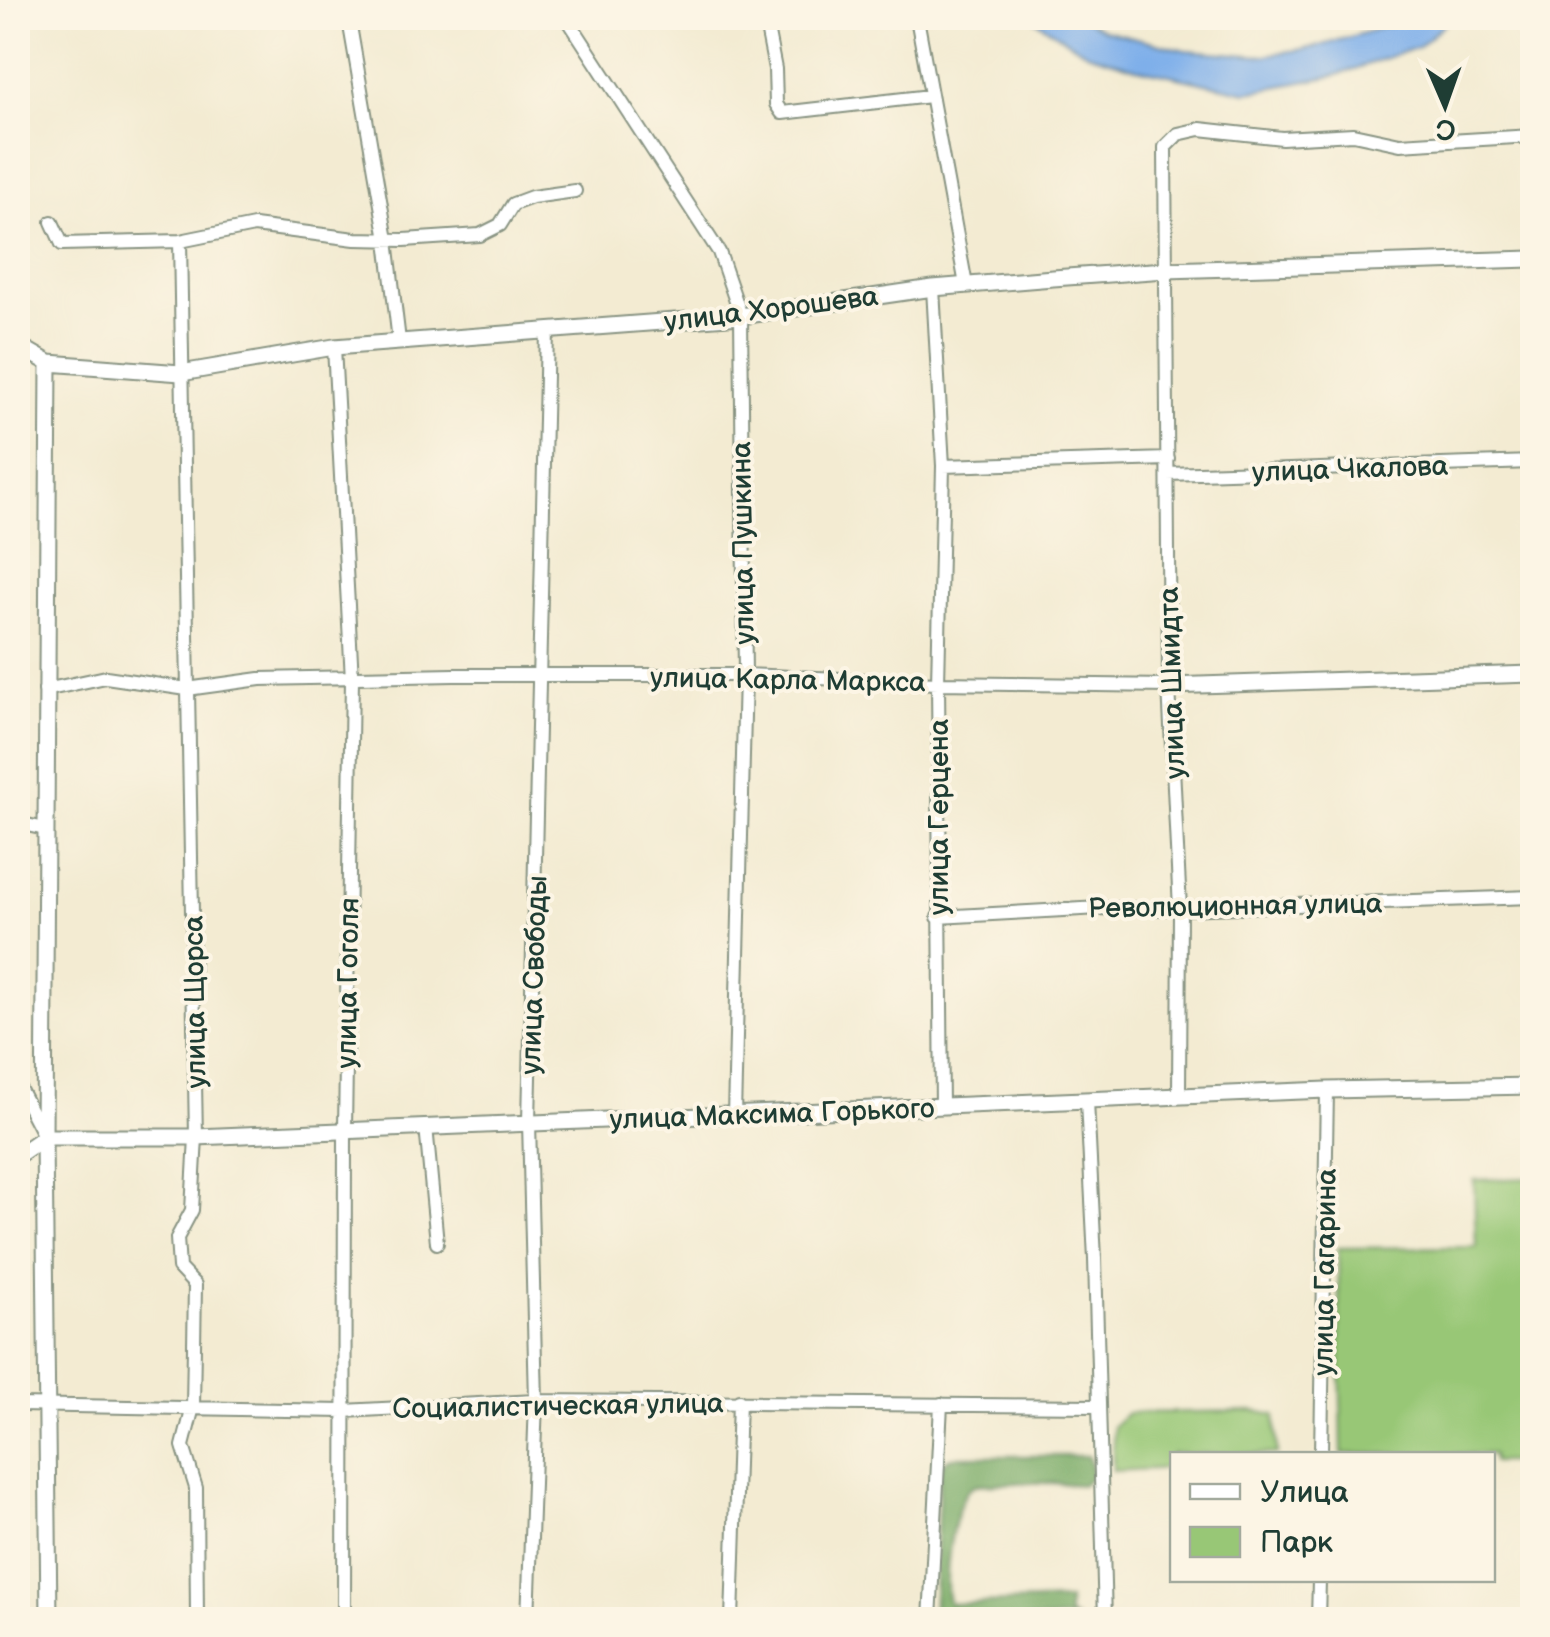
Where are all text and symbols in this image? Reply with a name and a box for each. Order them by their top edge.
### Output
north arrow [1395,55,1495,155]
text: С [1435,112,1456,145]
street label: улица Хорошева [662,280,881,339]
street label: улица Пушкина [725,441,762,645]
street label: улица Чкалова [1251,450,1449,489]
street label: улица Шмидта [1153,586,1192,780]
street label: улица Карла Маркса [650,662,927,699]
street label: улица Герцена [923,718,956,915]
street label: улица Свободы [515,875,554,1075]
street label: Революционная улица [1087,887,1383,926]
street label: улица Гоголя [331,897,366,1069]
street label: улица Щорса [177,915,214,1089]
street label: улица Максима Горького [609,1092,935,1137]
street label: улица Гагарина [1307,1167,1344,1376]
street label: Социалистическая улица [392,1387,724,1426]
legend [1170,1452,1495,1582]
text: Улица [1260,1475,1349,1511]
text: Парк [1260,1525,1333,1561]

